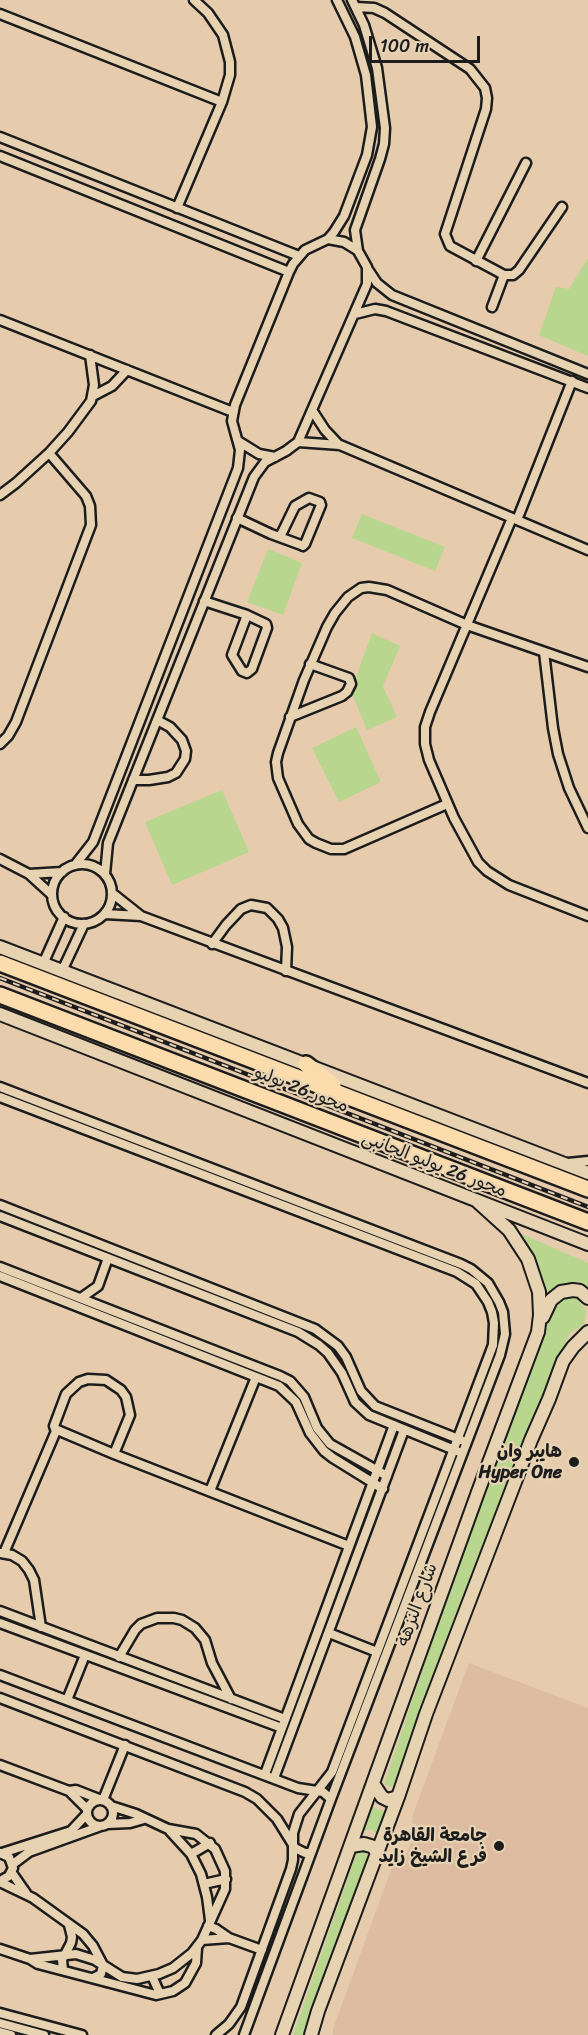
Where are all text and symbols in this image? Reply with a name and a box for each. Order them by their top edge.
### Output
scale bar [372,24,483,62]
text: 100 m [380,30,429,62]
street label: محور 26 يوليو [251,1062,351,1118]
street label: محور 26 يوليو الجانبى [359,1127,509,1203]
place label: هايبر وان Hyper One [478,1441,562,1484]
marker: هايبر وان Hyper One [567,1455,581,1469]
street label: شارع النزهة [393,1560,443,1650]
place label: جامعة القاهرة فرع الشيخ زايد [378,1825,487,1868]
marker: جامعة القاهرة فرع الشيخ زايد [492,1839,506,1853]

